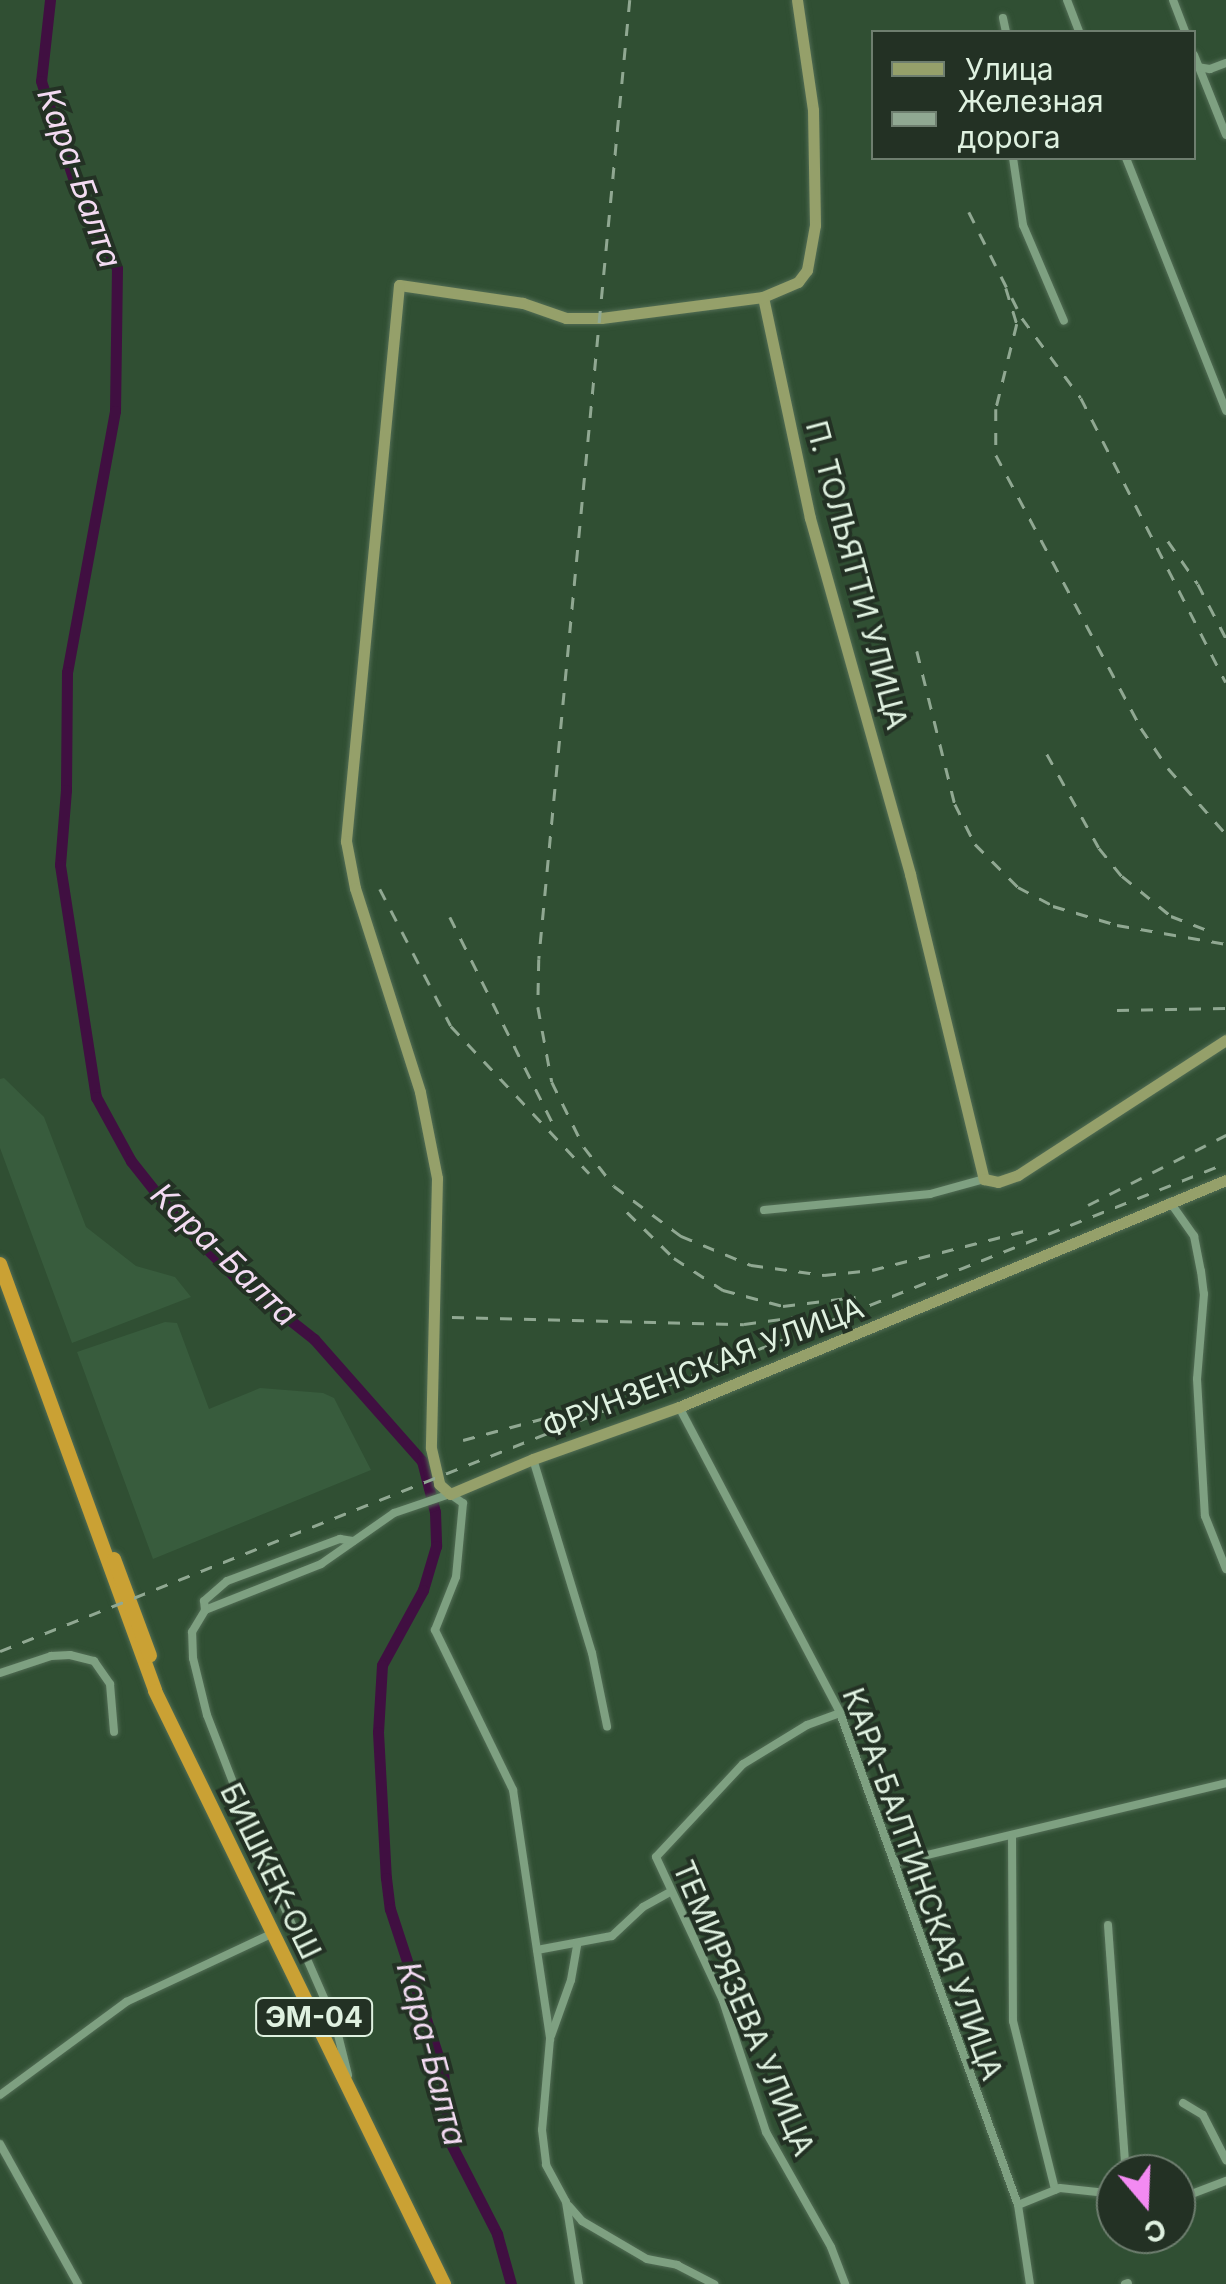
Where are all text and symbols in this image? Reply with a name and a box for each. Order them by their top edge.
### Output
legend [871,30,1196,160]
text: Улица [965,51,1054,87]
water label: Кара-Балта [29,83,129,273]
text: Железная дорога [957,83,1104,155]
street label: П. ТОЛЬЯТТИ УЛИЦА [798,417,916,733]
water label: Кара-Балта [143,1176,305,1334]
street label: ФРУНЗЕНСКАЯ УЛИЦА [537,1289,869,1445]
street label: КАРА-БАЛТИНСКАЯ УЛИЦА [835,1683,1011,2085]
street label: БИШКЕК-ОШ [213,1777,329,1965]
street label: ТЕМИРЯЗЕВА УЛИЦА [665,1855,823,2161]
water label: Кара-Балта [388,1958,474,2150]
road number: ЭМ-04 [254,1994,374,2040]
north arrow [1096,2154,1196,2254]
text: С [1140,2211,1170,2250]

